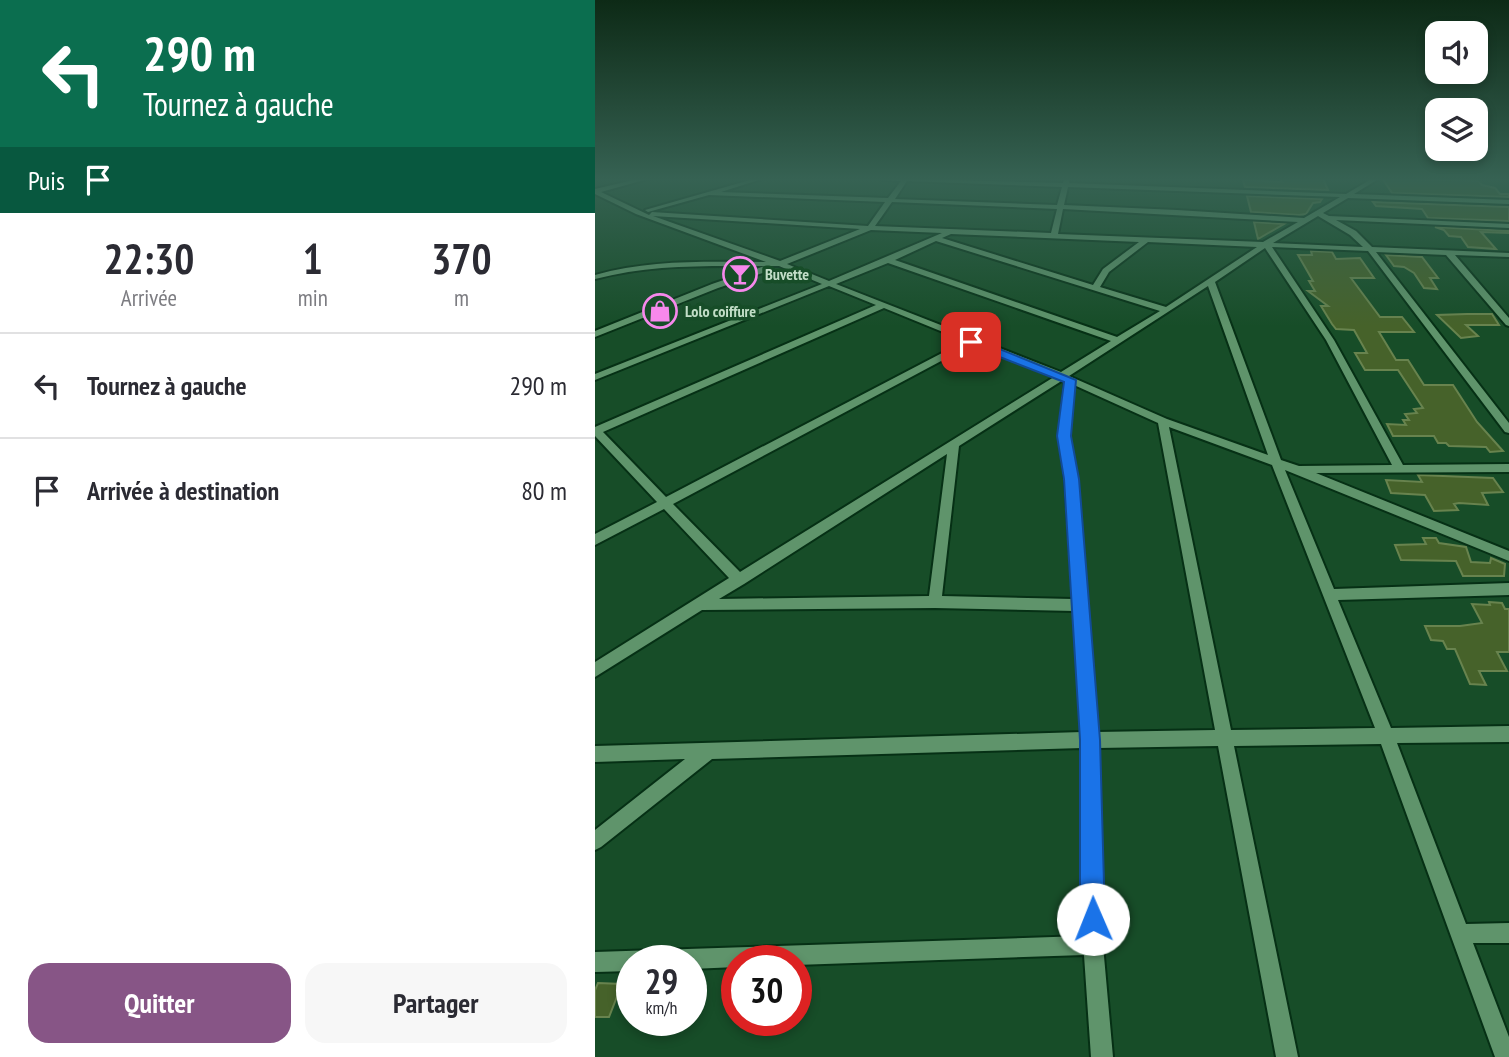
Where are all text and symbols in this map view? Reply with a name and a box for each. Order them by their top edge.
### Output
text: 290 m [143,21,256,85]
map controls [1425,21,1488,161]
button: sound [1425,21,1488,84]
icon: left [28,28,119,119]
text: Tournez à gauche [143,83,334,125]
button: layers [1425,98,1488,161]
icon: arrive [79,161,117,199]
text: Puis [28,164,65,197]
text: 22:30 [103,231,194,286]
text: 1 [303,231,323,286]
text: 370 [431,231,492,286]
bar icon: Buvette [721,255,759,293]
place label: Buvette [765,264,809,284]
text: Arrivée [121,283,177,312]
text: min [298,283,328,312]
text: m [454,283,469,312]
shop icon: Lolo coiffure [641,292,679,330]
place label: Lolo coiffure [685,301,756,321]
pin [941,312,1001,372]
icon: arrive [952,323,990,361]
icon: left [28,367,66,405]
text: Tournez à gauche [87,369,247,402]
text: 290 m [509,369,567,402]
icon: arrive [28,472,66,510]
text: Arrivée à destination [87,474,279,507]
text: 80 m [521,474,567,507]
position arrow [1056,882,1130,956]
speed limit sign: 30 [721,945,812,1036]
text: 29 [645,958,678,1004]
button: Quitter [28,963,291,1043]
button: Partager [305,963,567,1043]
text: km/h [646,996,677,1019]

